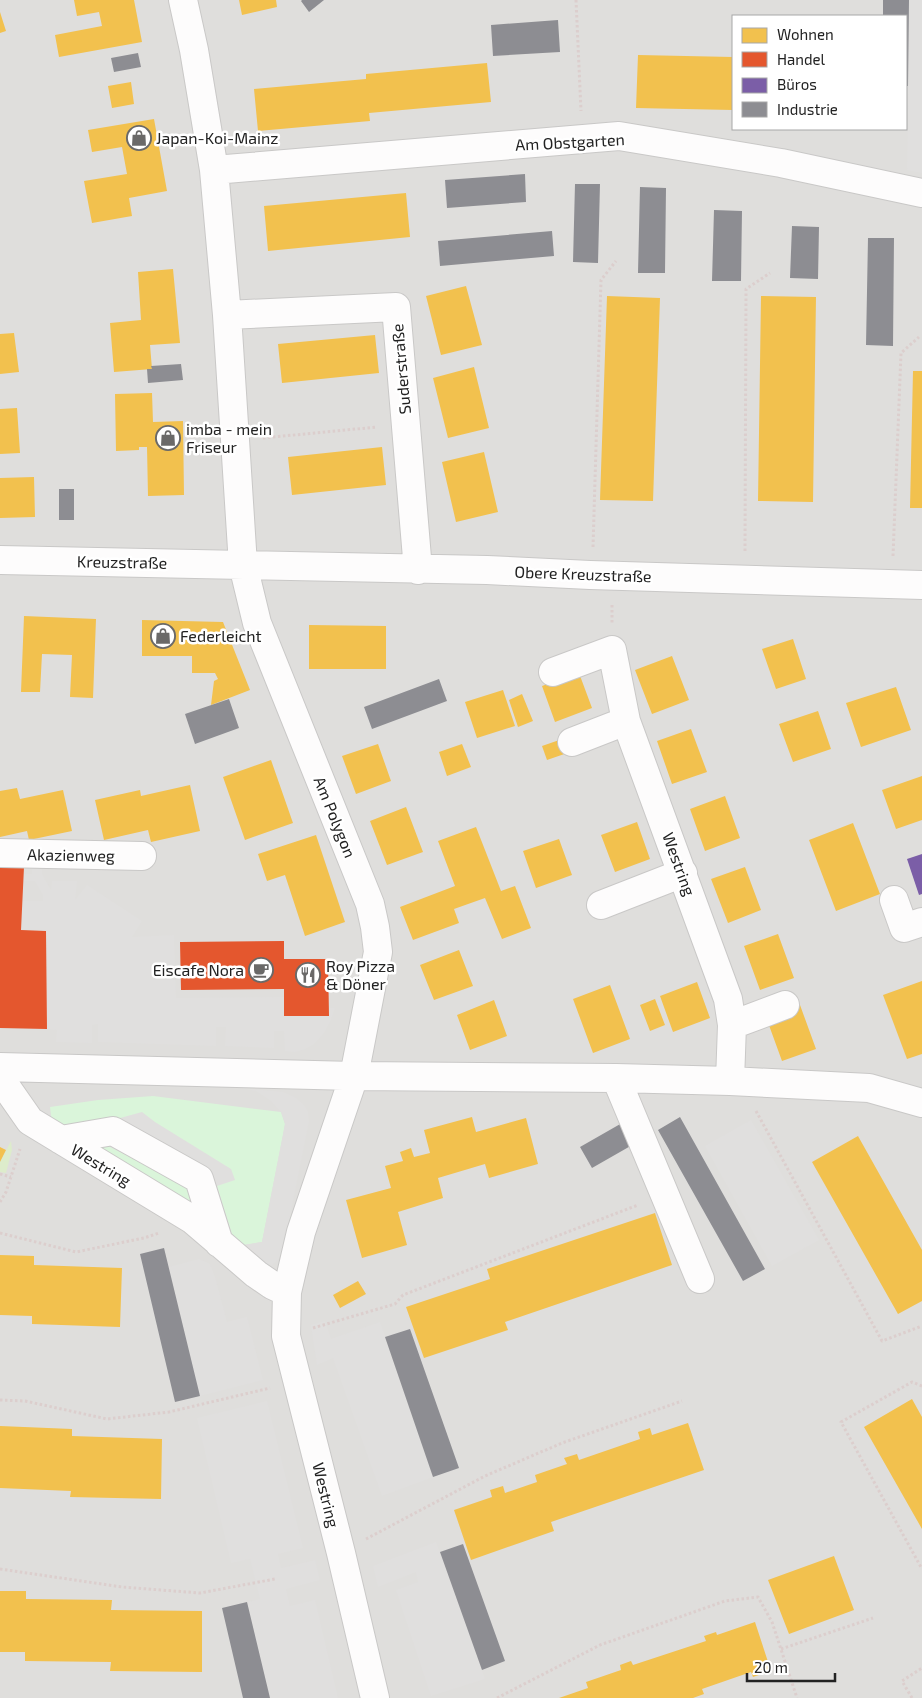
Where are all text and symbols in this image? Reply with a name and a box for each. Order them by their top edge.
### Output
legend [732,15,907,130]
text: Wohnen [777,25,834,43]
text: Handel [777,50,826,68]
text: Büros [777,75,817,93]
text: Industrie [777,100,838,118]
shop icon: Japan-Koi-Mainz [126,125,152,151]
place label: Japan-Koi-Mainz [156,128,279,147]
street label: Am Obstgarten [515,129,625,154]
street label: Suderstraße [387,323,414,415]
place label: imba - mein Friseur [186,419,272,456]
shop icon: imba - mein Friseur [155,425,181,451]
street label: Kreuzstraße [77,551,167,572]
street label: Obere Kreuzstraße [514,562,652,585]
shop icon: Federleicht [150,623,176,649]
place label: Federleicht [180,626,262,645]
street label: Am Polygon [311,773,360,860]
street label: Westring [659,829,700,898]
street label: Akazienweg [27,844,115,865]
place label: Roy Pizza & Döner [326,956,395,993]
cafe icon: Eiscafe Nora [248,957,274,983]
place label: Eiscafe Nora [153,960,244,979]
restaurant icon: Roy Pizza & Döner [295,962,321,988]
street label: Westring [68,1139,135,1190]
street label: Westring [309,1460,344,1529]
scale bar [747,1650,834,1682]
text: 20 m [754,1658,788,1676]

